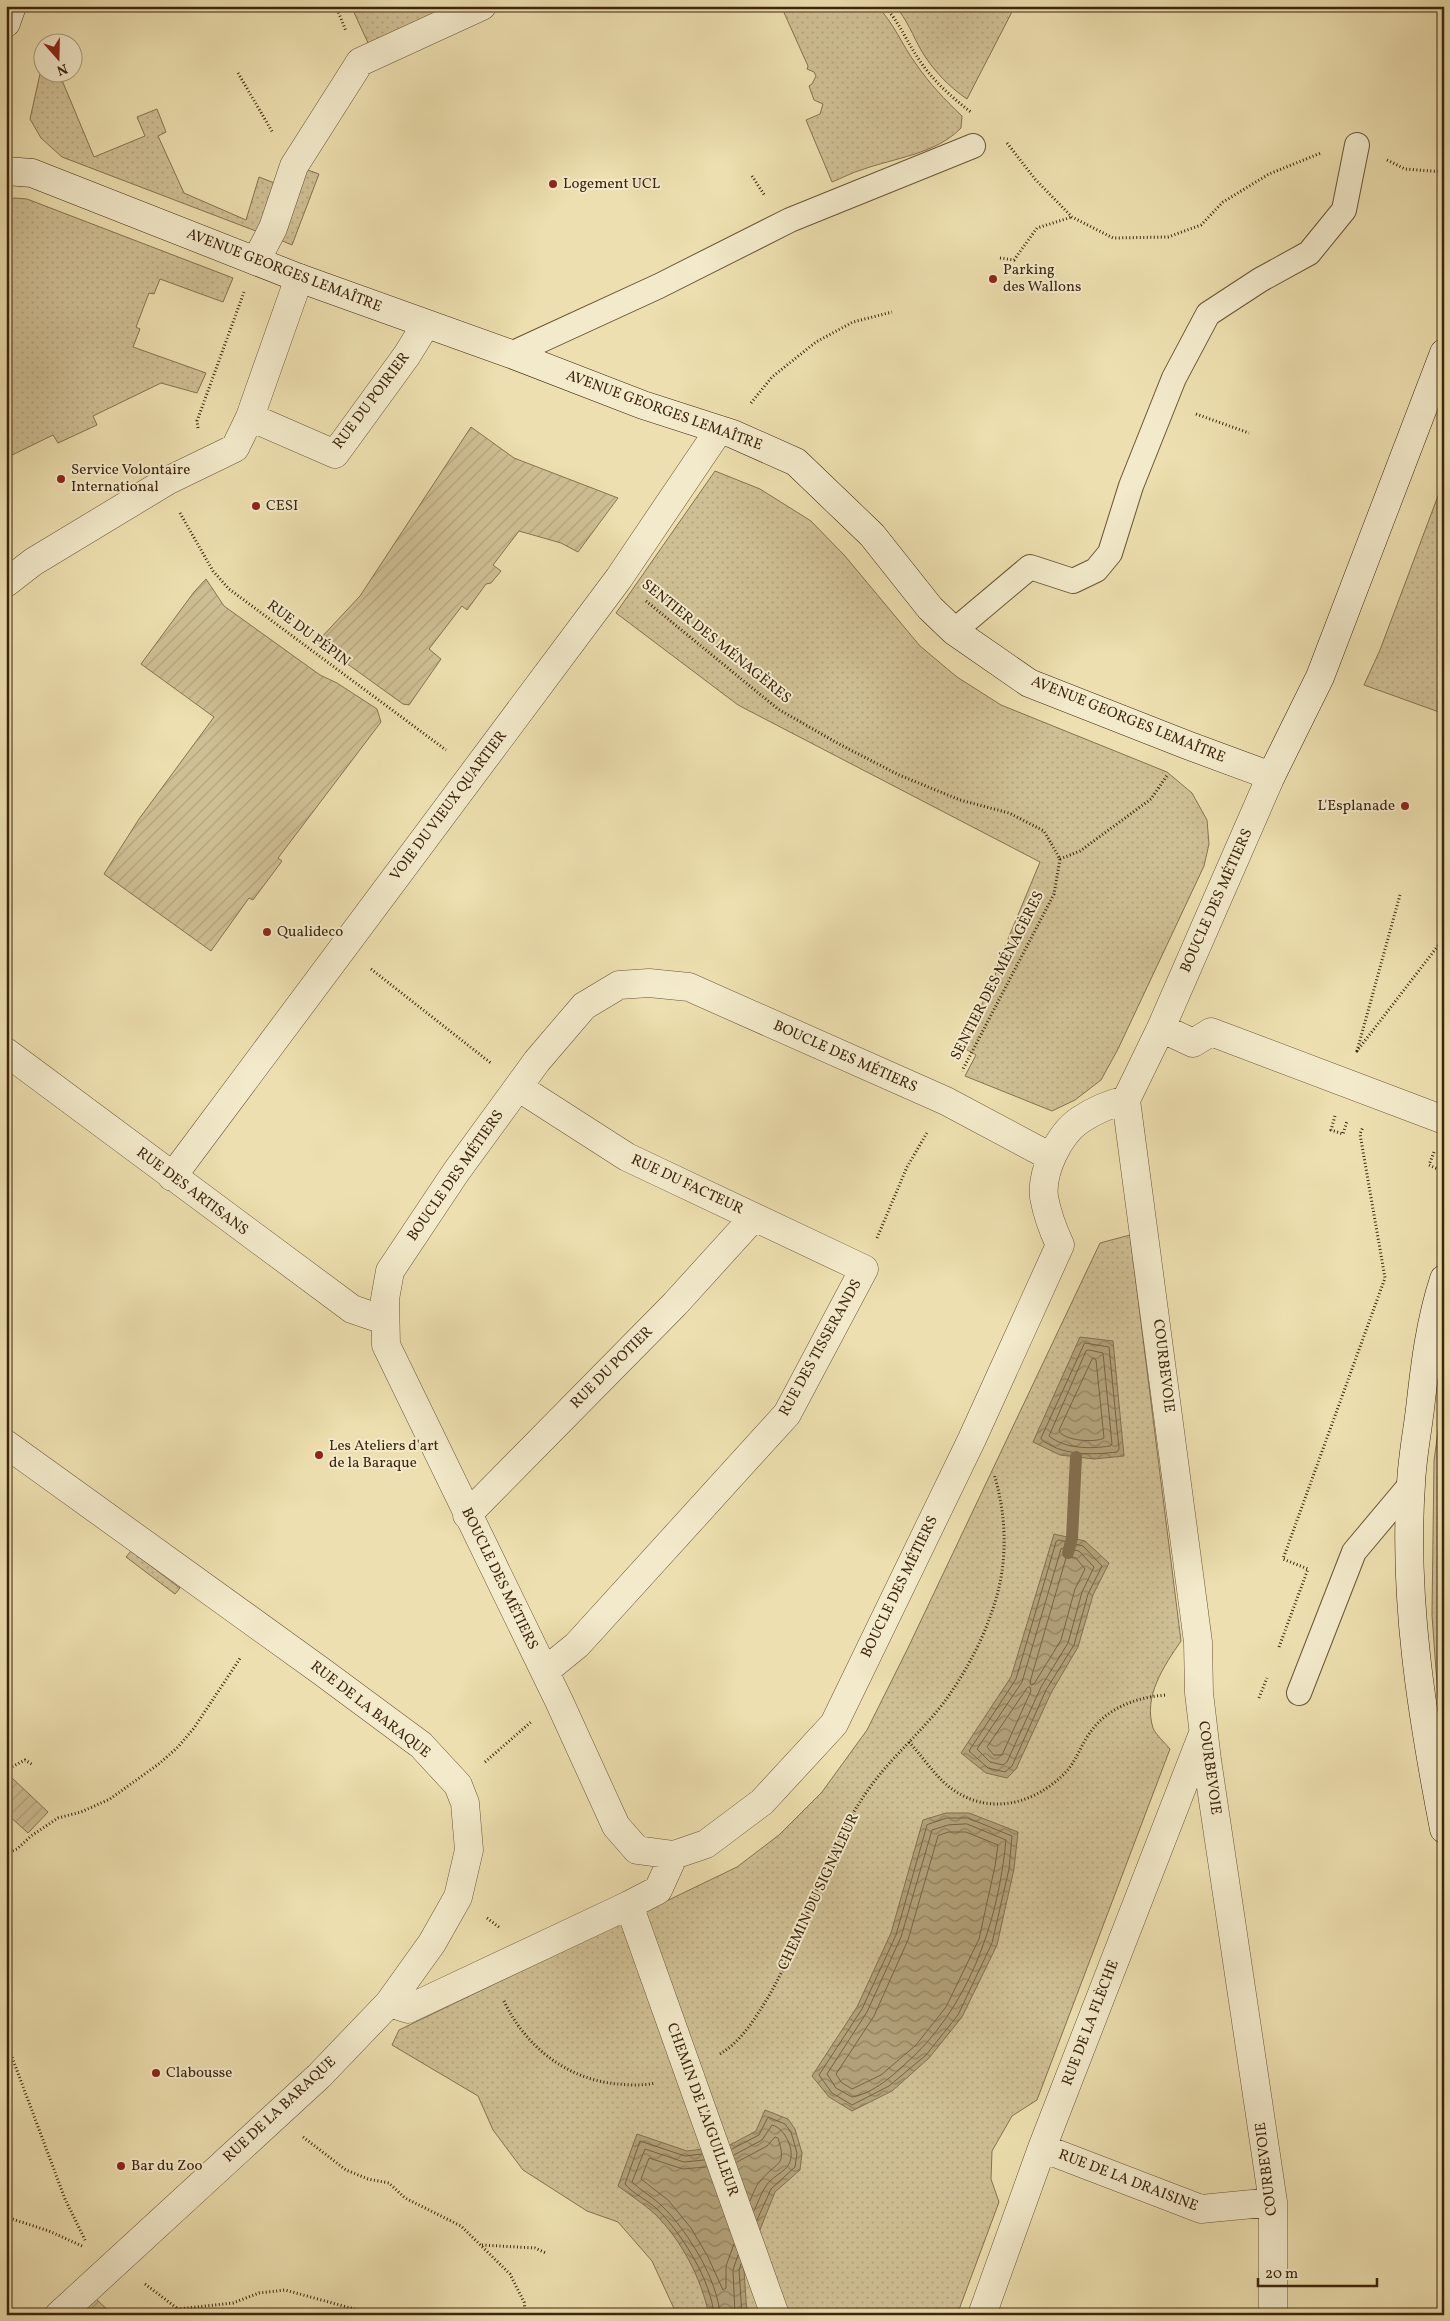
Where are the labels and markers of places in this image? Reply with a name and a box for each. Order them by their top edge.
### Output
place label: Logement UCL [563,174,661,195]
marker: Logement UCL [547,178,559,190]
place label: Parking des Wallons [1003,260,1081,298]
marker: Parking des Wallons [987,273,999,285]
place label: Service Volontaire International [71,460,190,498]
marker: Service Volontaire International [55,473,67,485]
place label: CESI [266,496,298,517]
marker: CESI [250,500,262,512]
place label: L'Esplanade [1317,796,1395,817]
marker: L'Esplanade [1399,800,1411,812]
place label: Qualideco [277,922,343,943]
marker: Qualideco [261,926,273,938]
place label: Les Ateliers d'art de la Baraque [329,1436,439,1474]
marker: Les Ateliers d'art de la Baraque [313,1449,325,1461]
place label: Clabousse [166,2063,232,2084]
marker: Clabousse [150,2067,162,2079]
place label: Bar du Zoo [131,2156,202,2177]
marker: Bar du Zoo [115,2160,127,2172]

